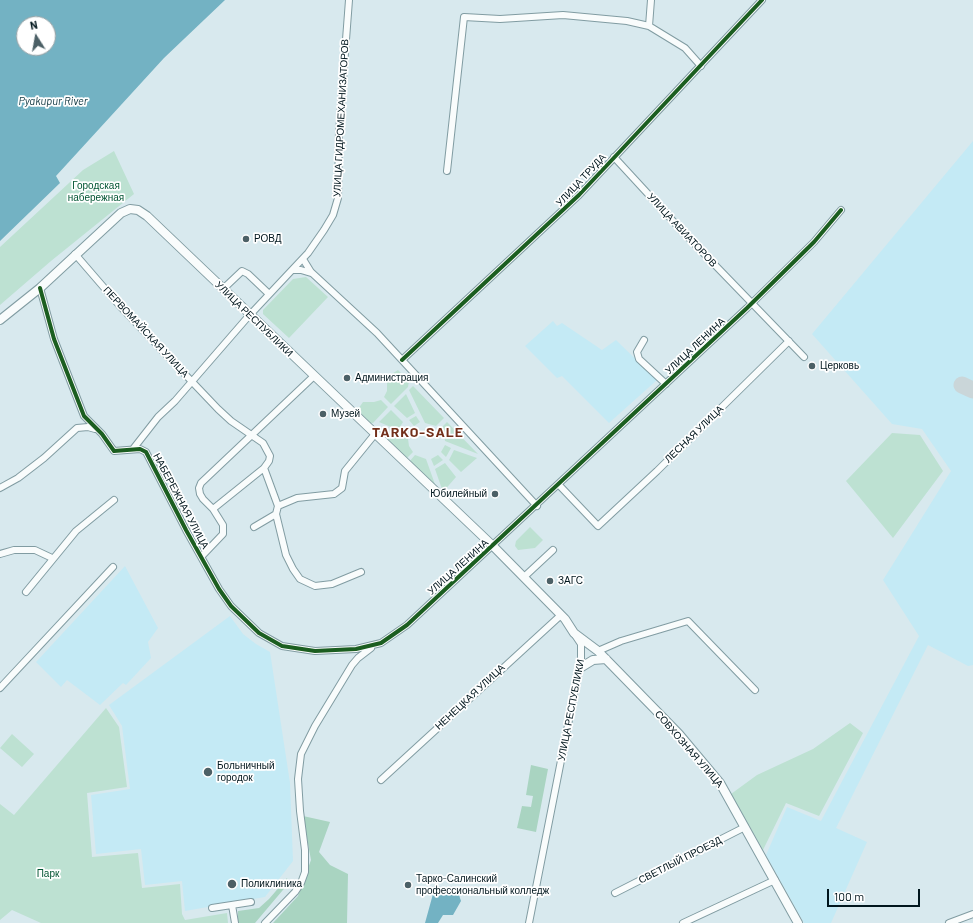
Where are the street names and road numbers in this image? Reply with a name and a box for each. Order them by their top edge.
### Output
street label: УЛИЦА ГИДРОМЕХАНИЗАТОРОВ [331,39,351,197]
street label: УЛИЦА ТРУДА [554,151,608,209]
street label: УЛИЦА АВИАТОРОВ [645,191,719,269]
street label: УЛИЦА РЕСПУБЛИКИ [213,279,295,359]
street label: ПЕРВОМАЙСКАЯ УЛИЦА [101,284,191,380]
street label: УЛИЦА ЛЕНИНА [663,315,727,377]
street label: ЛЕСНАЯ УЛИЦА [662,403,726,465]
street label: НАБЕРЕЖНАЯ УЛИЦА [151,451,211,551]
street label: УЛИЦА ЛЕНИНА [425,537,491,597]
street label: УЛИЦА РЕСПУБЛИКИ [555,658,587,762]
street label: НЕНЕЦКАЯ УЛИЦА [433,662,507,732]
street label: СОВХОЗНАЯ УЛИЦА [652,708,726,790]
street label: СВЕТЛЫЙ ПРОЕЗД [636,834,724,886]

